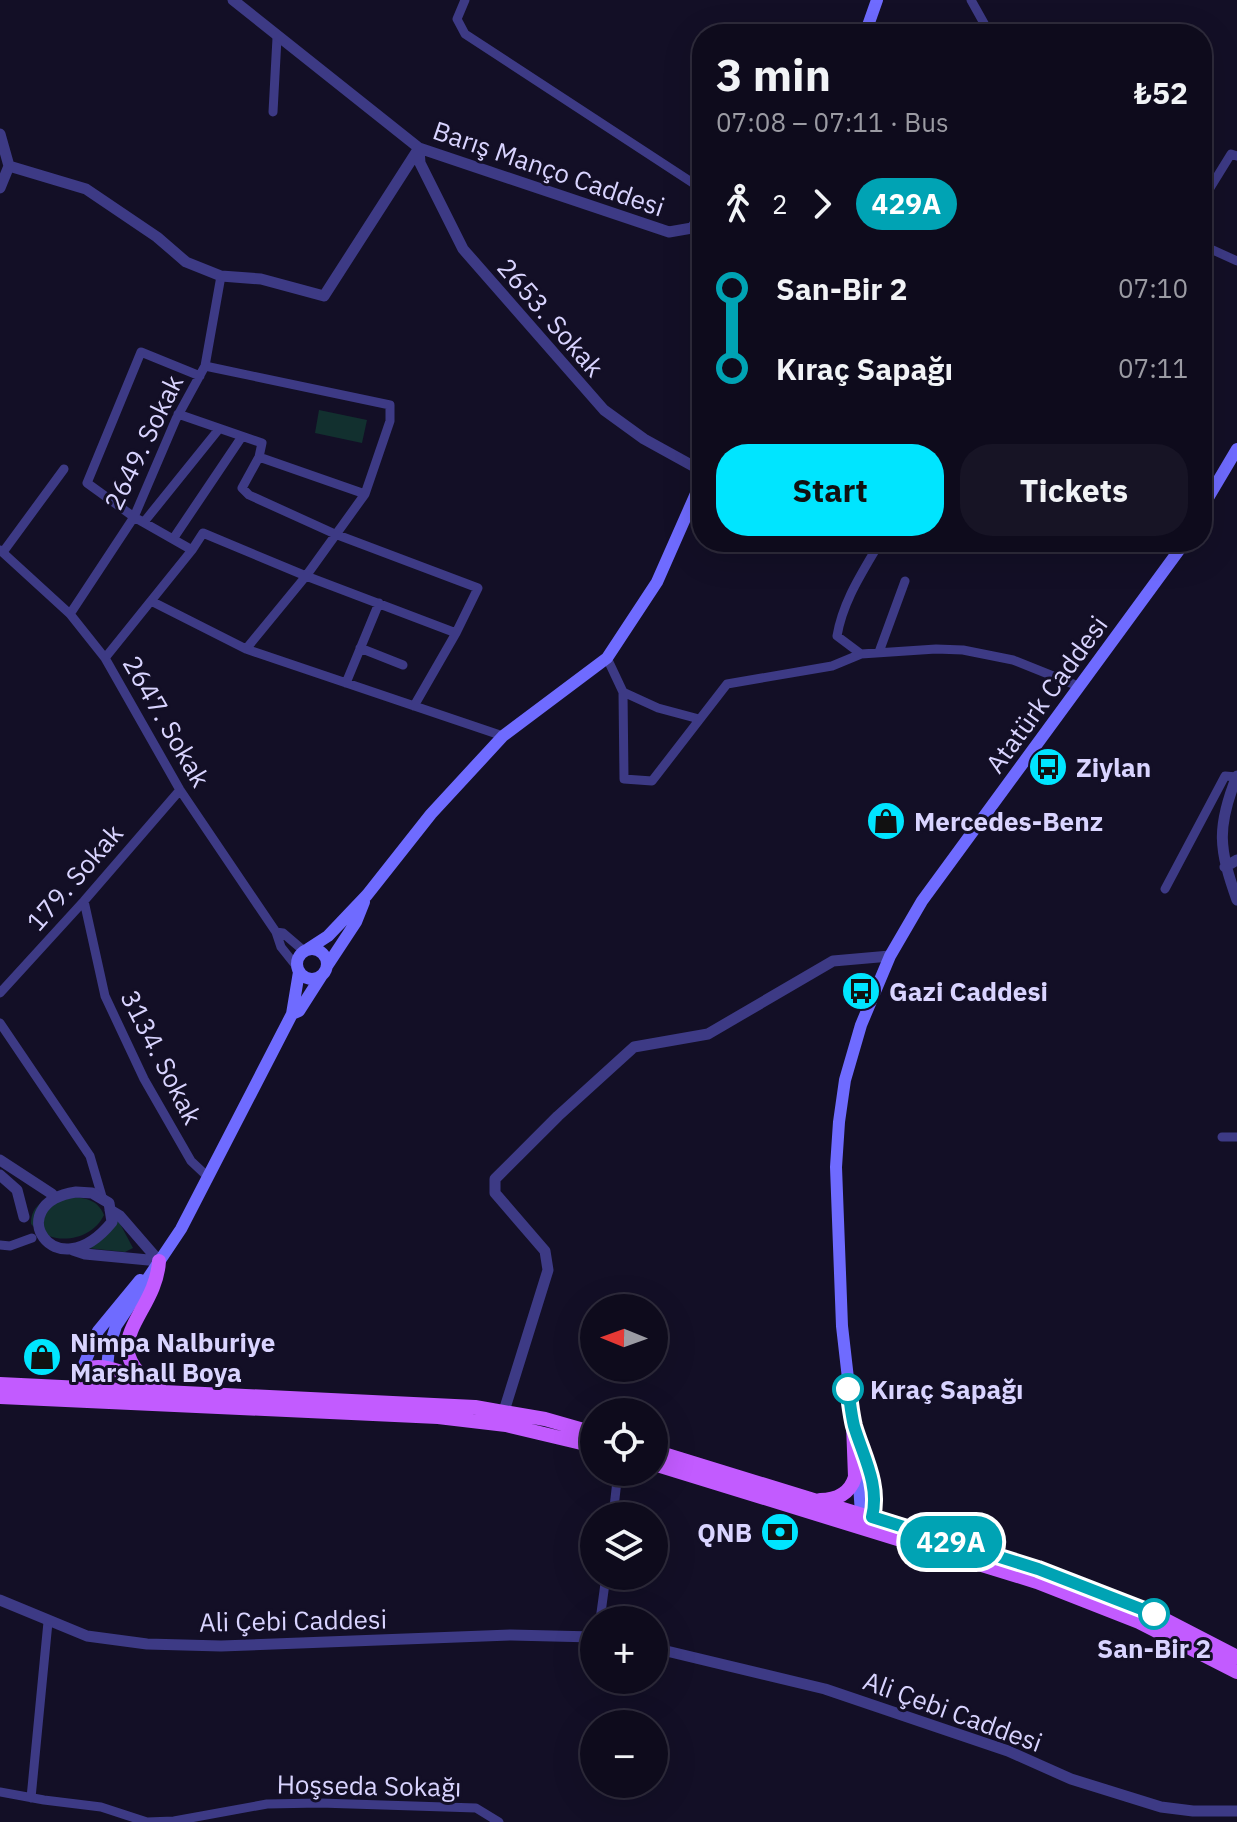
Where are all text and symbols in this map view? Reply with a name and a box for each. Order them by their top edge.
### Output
text: 3 min [716,46,831,103]
text: ₺52 [1134,73,1188,112]
text: 07:08 – 07:11 · Bus [716,105,949,139]
street label: Barış Manço Caddesi [429,112,669,224]
icon: walk [716,182,760,226]
icon: forward [800,182,844,226]
text: 429A [872,185,941,222]
text: 2 [772,187,788,221]
street label: 2653. Sokak [490,251,612,384]
text: San-Bir 2 [776,269,908,308]
text: 07:10 [1118,271,1188,305]
text: Kıraç Sapağı [776,349,953,388]
text: 07:11 [1118,351,1188,385]
street label: 2649. Sokak [96,368,191,515]
button: Start [716,444,944,536]
button: Tickets [960,444,1188,536]
street label: Atatürk Caddesi [977,609,1115,779]
street label: 2647. Sokak [116,649,218,793]
bus stop icon: Ziylan [1027,746,1069,788]
place label: Ziylan [1076,750,1151,784]
shop icon: Mercedes-Benz [865,800,907,842]
place label: Mercedes-Benz [914,804,1103,838]
street label: 179. Sokak [18,816,130,938]
bus stop icon: Gazi Caddesi [840,970,882,1012]
place label: Gazi Caddesi [889,974,1048,1008]
street label: 3134. Sokak [114,984,211,1130]
north arrow [580,1294,668,1382]
map controls [580,1294,668,1798]
place label: Nimpa Nalburiye Marshall Boya [70,1325,275,1389]
shop icon: Nimpa Nalburiye Marshall Boya [21,1336,63,1378]
place label: Kıraç Sapağı [870,1372,1023,1406]
marker: Kıraç Sapağı [833,1374,863,1404]
button: locate [580,1398,668,1486]
button: layers [580,1502,668,1590]
bank icon: QNB [759,1511,801,1553]
place label: QNB [697,1515,752,1549]
line badge: 429A [895,1516,1007,1568]
text: 429A [916,1523,986,1560]
marker: San-Bir 2 [1139,1599,1169,1629]
street label: Ali Çebi Caddesi [199,1601,387,1639]
button: + [580,1606,668,1694]
place label: San-Bir 2 [1097,1631,1211,1665]
street label: Ali Çebi Caddesi [859,1663,1047,1759]
button: − [580,1710,668,1798]
street label: Hoşseda Sokağı [276,1766,462,1804]

